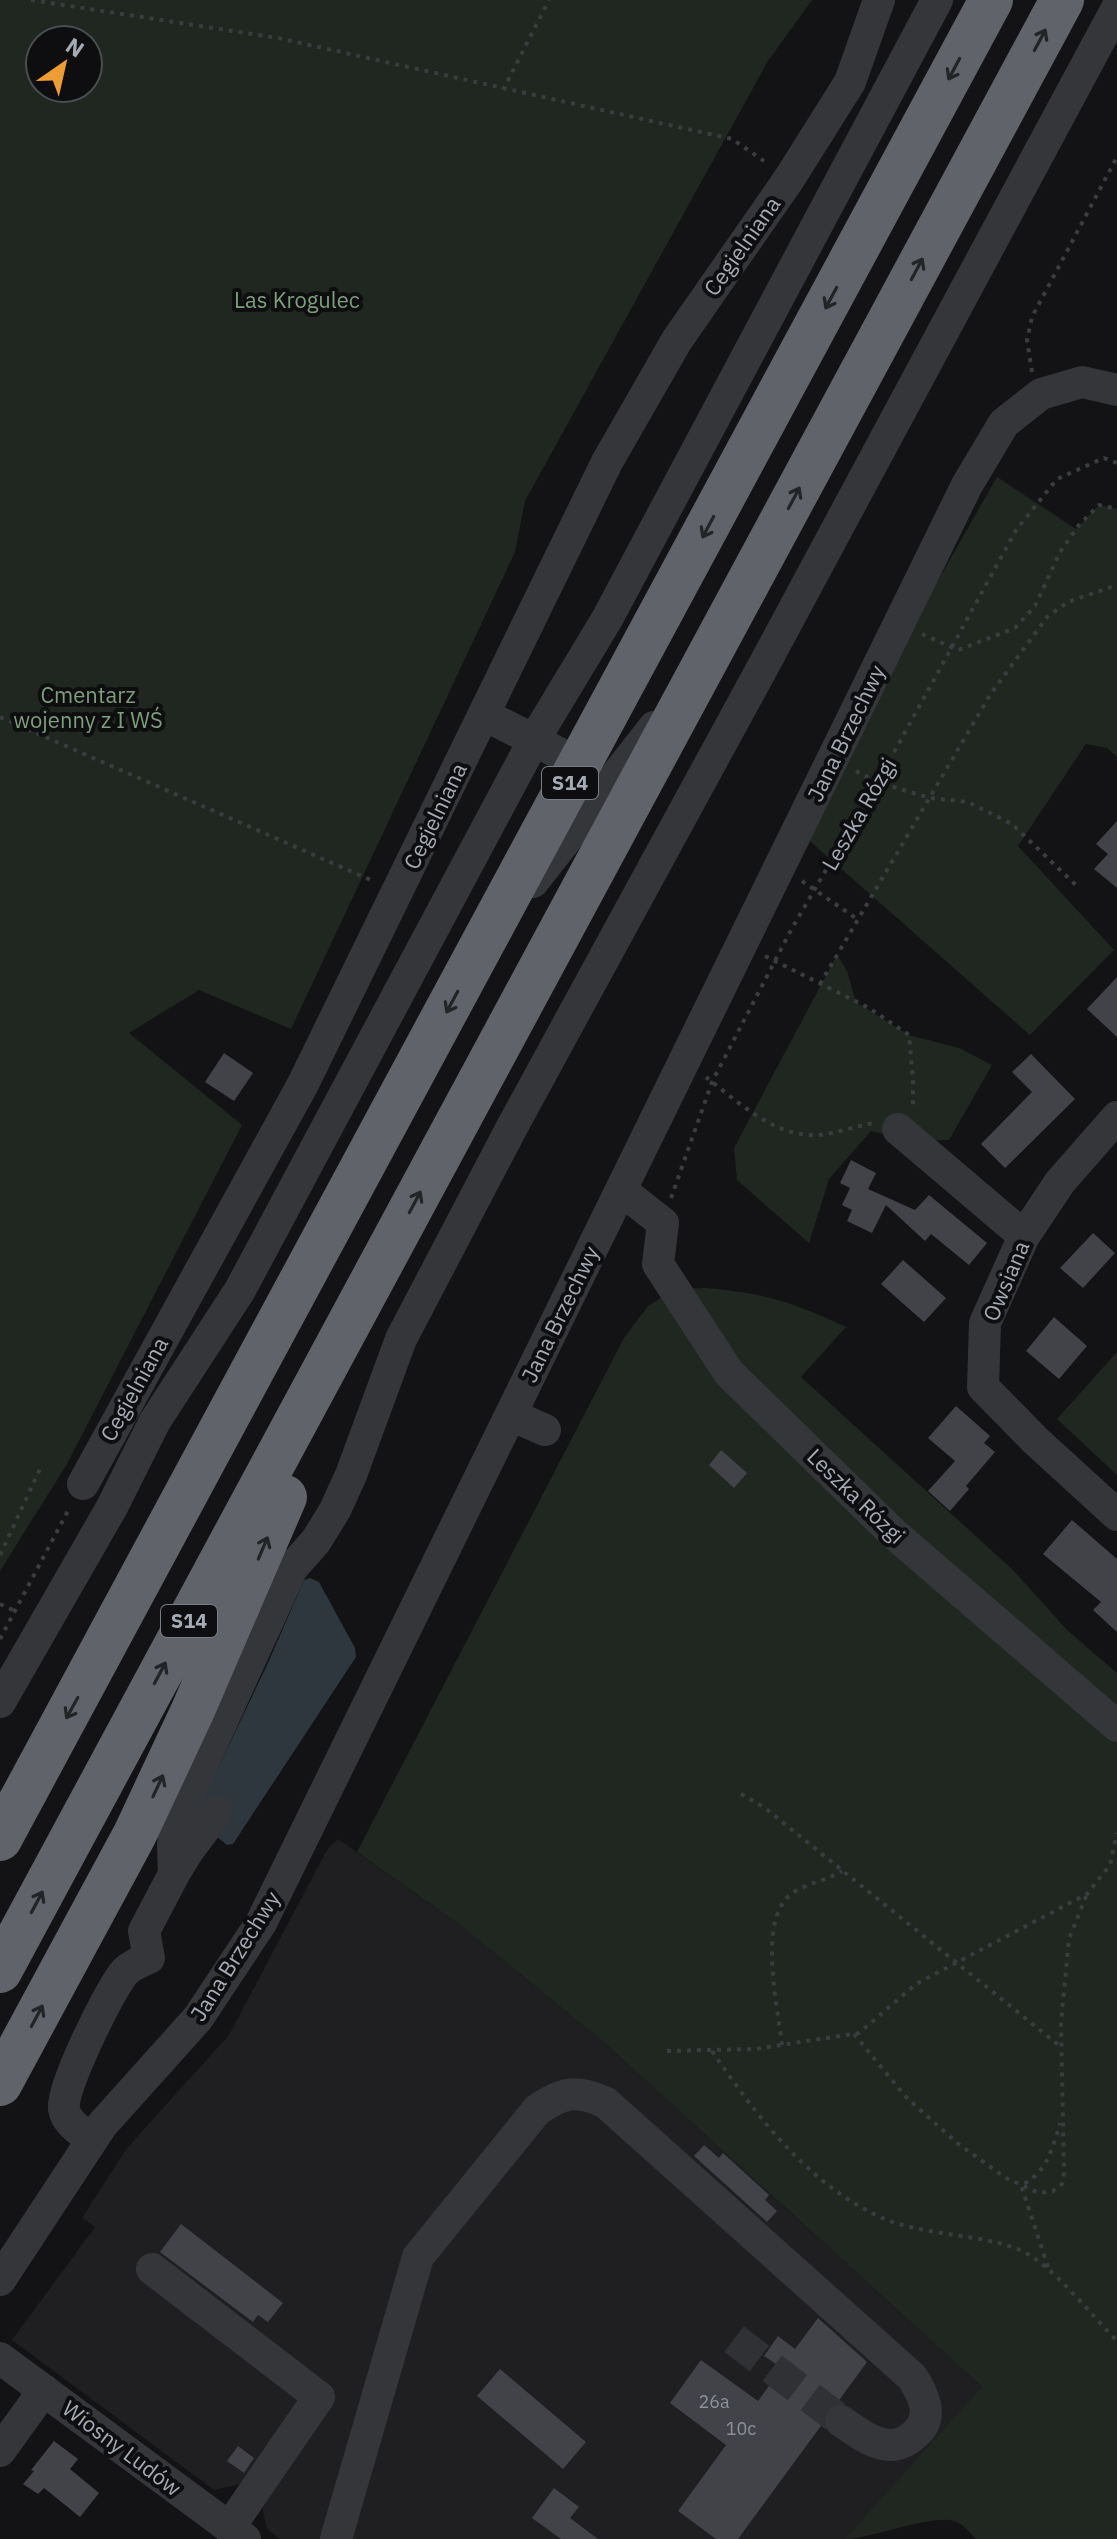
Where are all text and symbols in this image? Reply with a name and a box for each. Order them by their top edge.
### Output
north arrow [24,24,104,104]
one-way arrow [1032,29,1048,52]
text: N [61,31,90,63]
one-way arrow [946,56,961,80]
street label: Cegielniana [697,190,787,301]
one-way arrow [909,258,925,281]
park label: Las Krogulec [234,285,360,314]
one-way arrow [822,285,838,309]
one-way arrow [786,487,802,510]
one-way arrow [699,514,715,538]
street label: Jana Brzechwy [800,660,891,806]
park label: Cmentarz wojenny z I WŚ [13,680,163,734]
street label: Leszka Rózgi [815,752,902,875]
street label: Cegielniana [396,758,473,874]
road number: S14 [542,767,598,799]
one-way arrow [444,990,459,1014]
one-way arrow [407,1190,423,1214]
street label: Owsiana [976,1236,1036,1325]
street label: Jana Brzechwy [514,1241,605,1387]
street label: Cegielniana [93,1331,174,1446]
street label: Leszka Rózgi [801,1442,911,1550]
one-way arrow [256,1536,271,1561]
road number: S14 [161,1605,217,1637]
one-way arrow [153,1662,169,1686]
one-way arrow [63,1695,79,1719]
one-way arrow [151,1774,166,1798]
street label: Jana Brzechwy [183,1885,286,2026]
one-way arrow [30,1891,45,1915]
one-way arrow [30,2004,45,2028]
house number: 26a [698,2390,730,2413]
street label: Wiosny Ludów [57,2393,188,2502]
house number: 10c [726,2417,756,2440]

